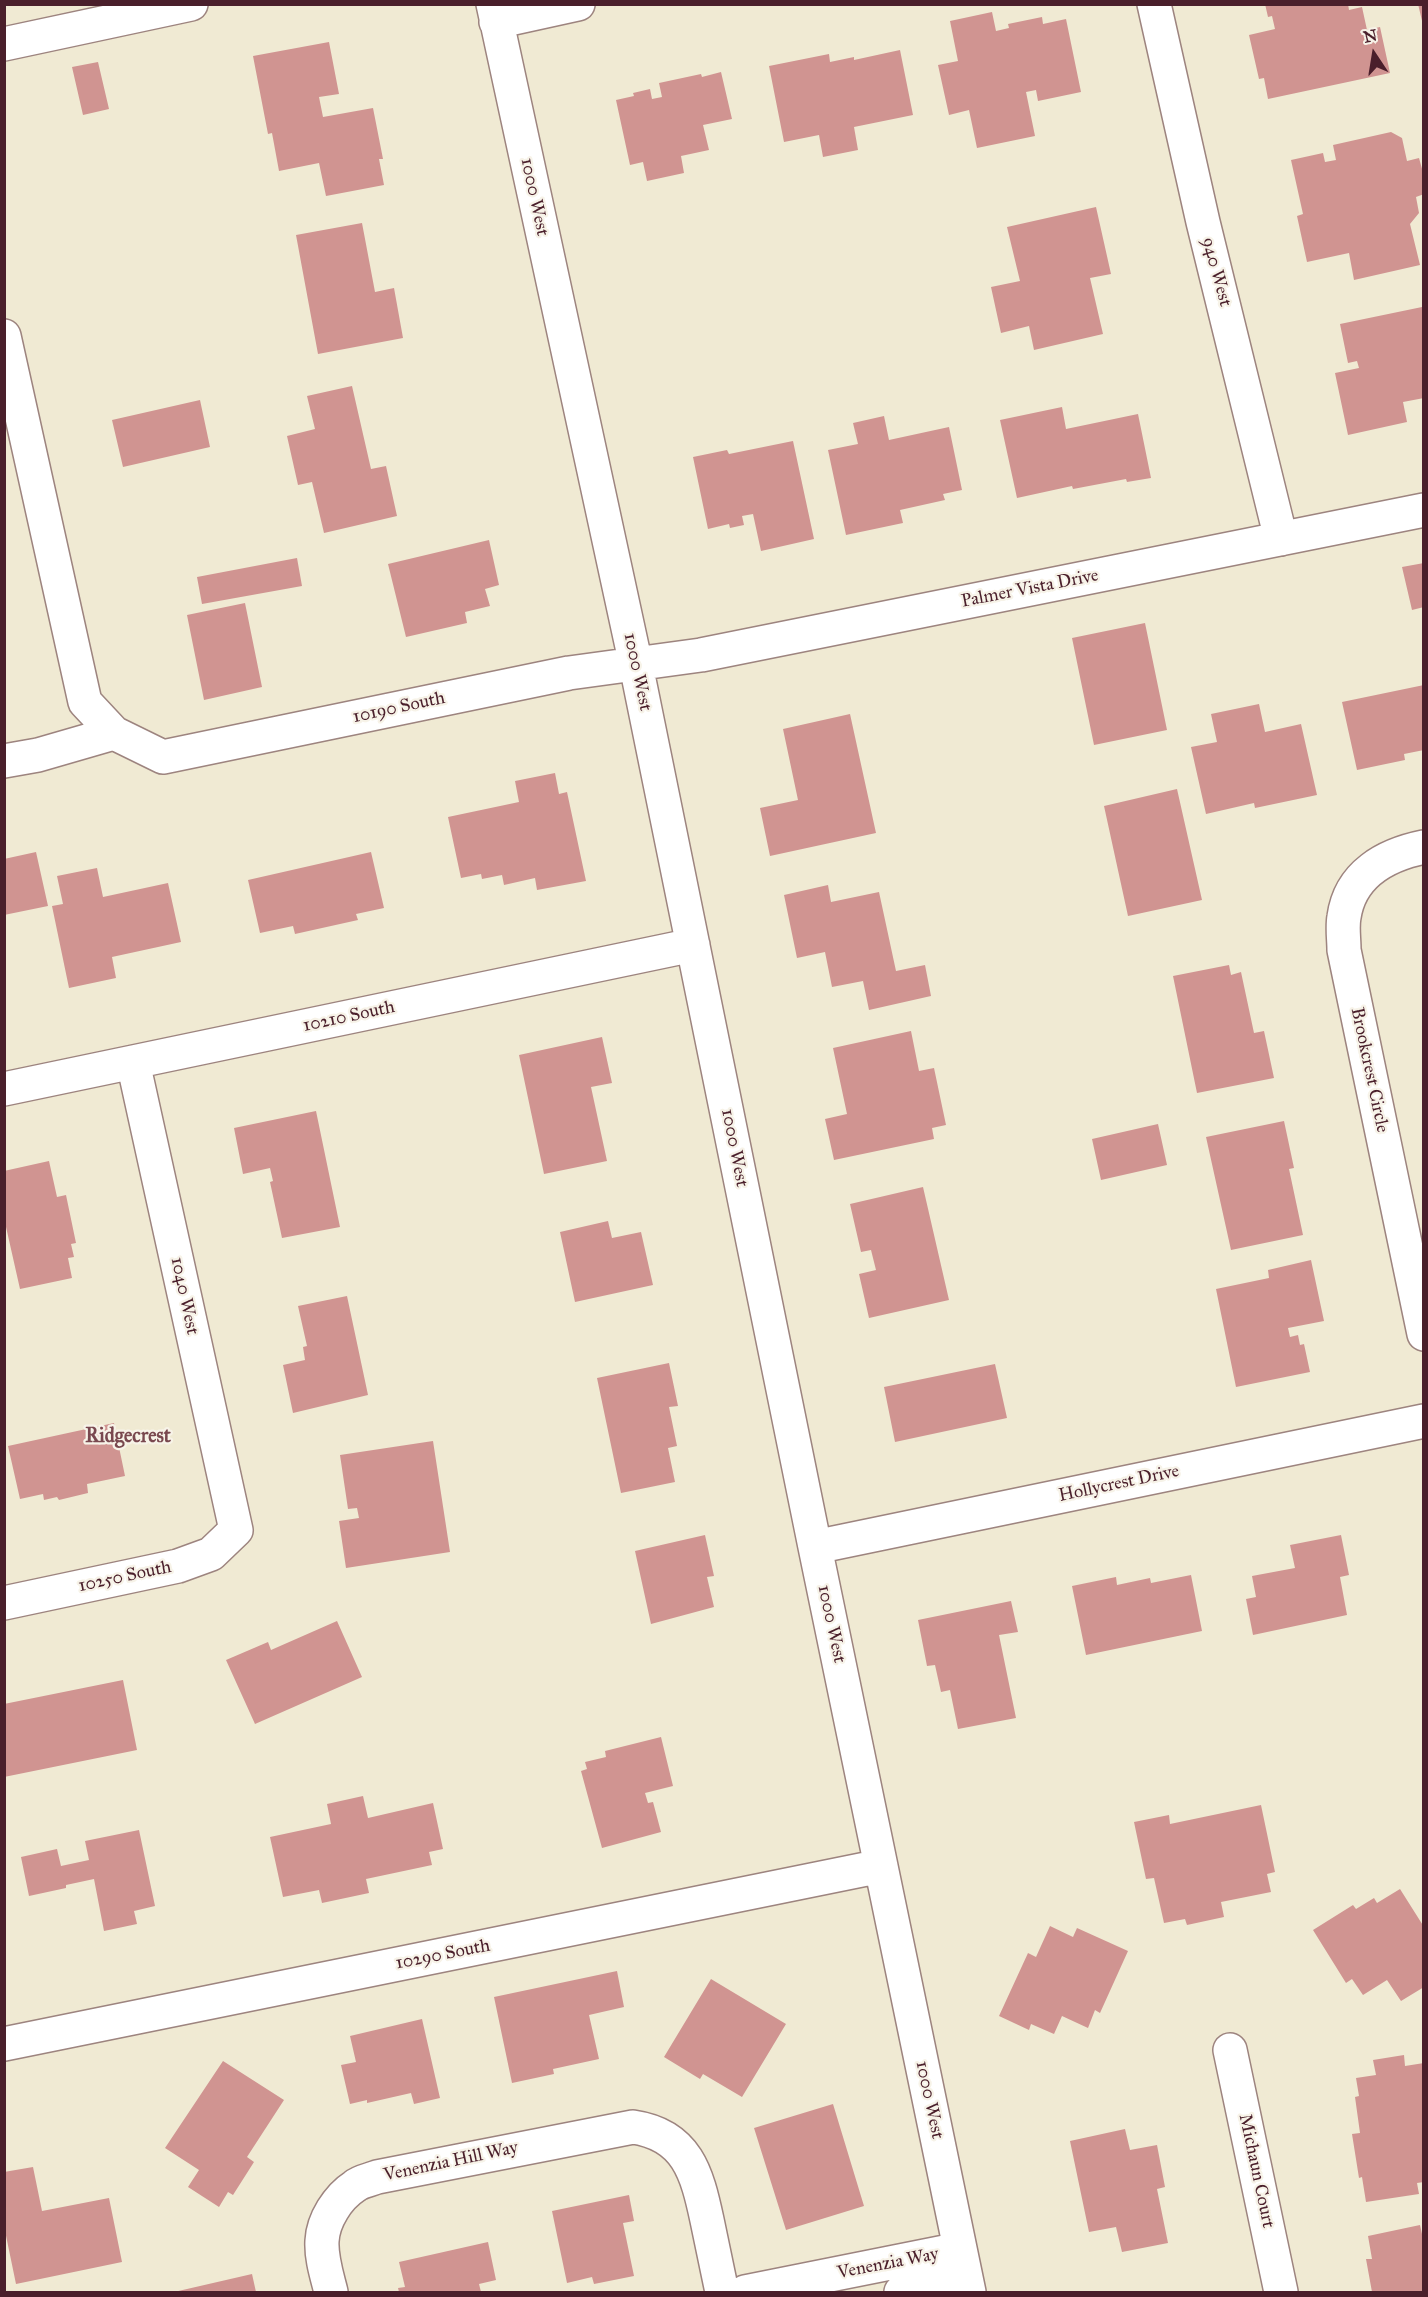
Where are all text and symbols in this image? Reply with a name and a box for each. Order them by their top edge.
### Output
north arrow [1344,24,1404,84]
text: N [1362,25,1379,47]
street label: 1000 West [515,156,553,238]
street label: 940 West [1196,235,1236,309]
street label: Palmer Vista Drive [960,565,1100,613]
street label: 1000 West [618,631,656,713]
street label: 10190 South [351,688,447,728]
street label: 10210 South [301,997,397,1037]
street label: Brookcrest Circle [1345,1005,1393,1135]
street label: 1000 West [716,1107,752,1189]
street label: 1040 West [165,1255,203,1337]
district label: Ridgecrest [85,1425,171,1449]
street label: Hollycrest Drive [1057,1461,1181,1507]
street label: 10250 South [77,1557,173,1597]
street label: 1000 West [812,1583,850,1665]
street label: 10290 South [394,1935,492,1975]
street label: 1000 West [910,2059,948,2141]
street label: Michaun Court [1233,2112,1279,2230]
street label: Venenzia Hill Way [382,2137,520,2187]
street label: Venenzia Way [836,2244,940,2284]

